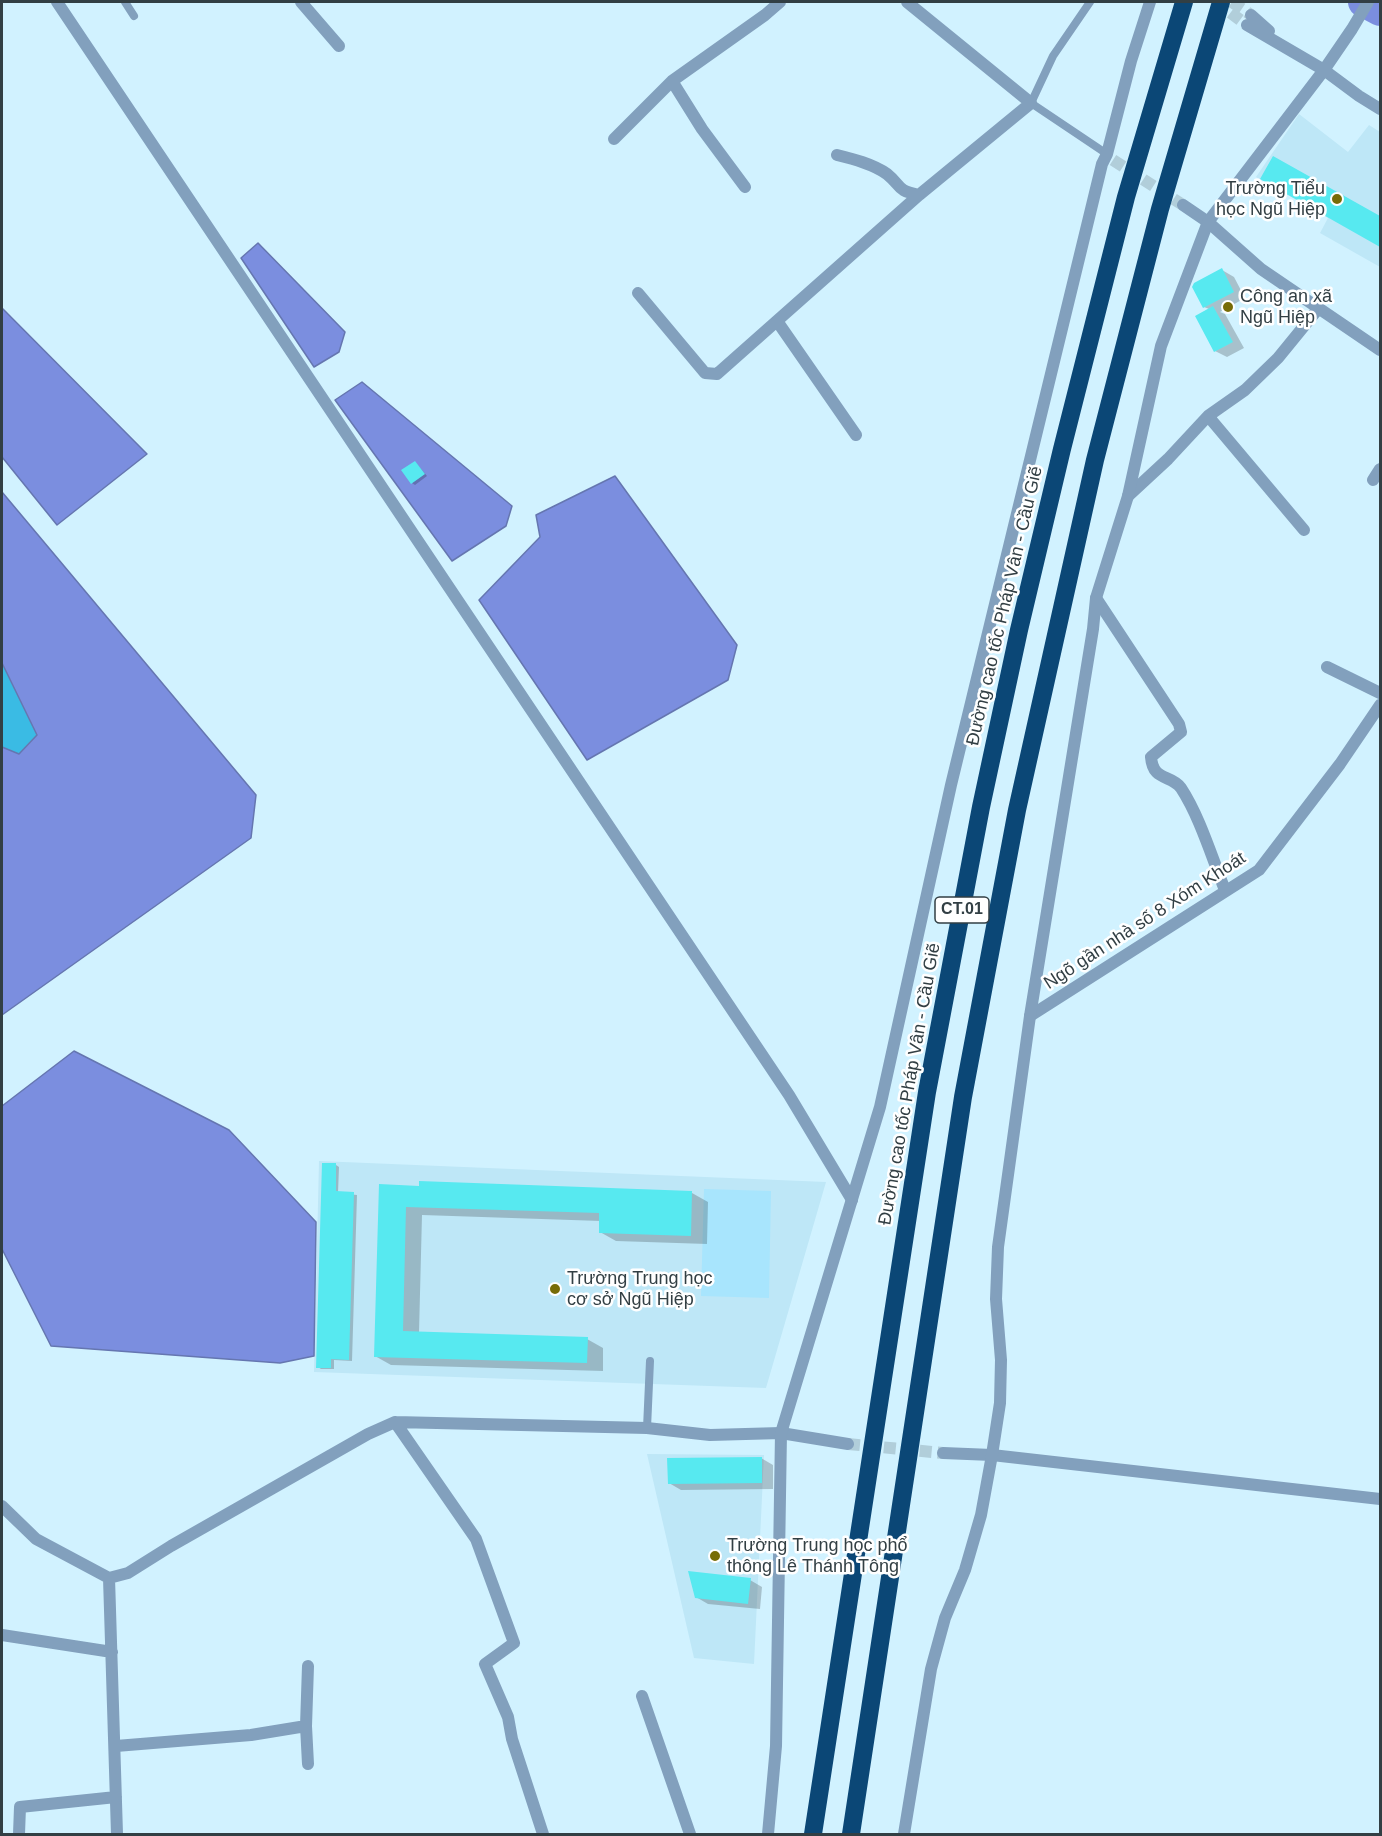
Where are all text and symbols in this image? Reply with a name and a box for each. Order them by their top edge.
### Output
place label: Trường Tiểu học Ngũ Hiệp [1216,178,1325,220]
marker: Trường Tiểu học Ngũ Hiệp [1330,192,1344,206]
place label: Công an xã Ngũ Hiệp [1240,286,1332,328]
marker: Công an xã Ngũ Hiệp [1221,300,1235,314]
street label: Đường cao tốc Pháp Vân - Cầu Giẽ [962,464,1048,748]
street label: Ngõ gần nhà số 8 Xóm Khoát [1040,848,1250,994]
road number: CT.01 [935,897,989,923]
street label: Đường cao tốc Pháp Vân - Cầu Giẽ [875,941,945,1227]
place label: Trường Trung học cơ sở Ngũ Hiệp [567,1268,713,1310]
marker: Trường Trung học cơ sở Ngũ Hiệp [548,1282,562,1296]
place label: Trường Trung học phổ thông Lê Thánh Tông [727,1535,908,1578]
marker: Trường Trung học phổ thông Lê Thánh Tông [708,1549,722,1563]

